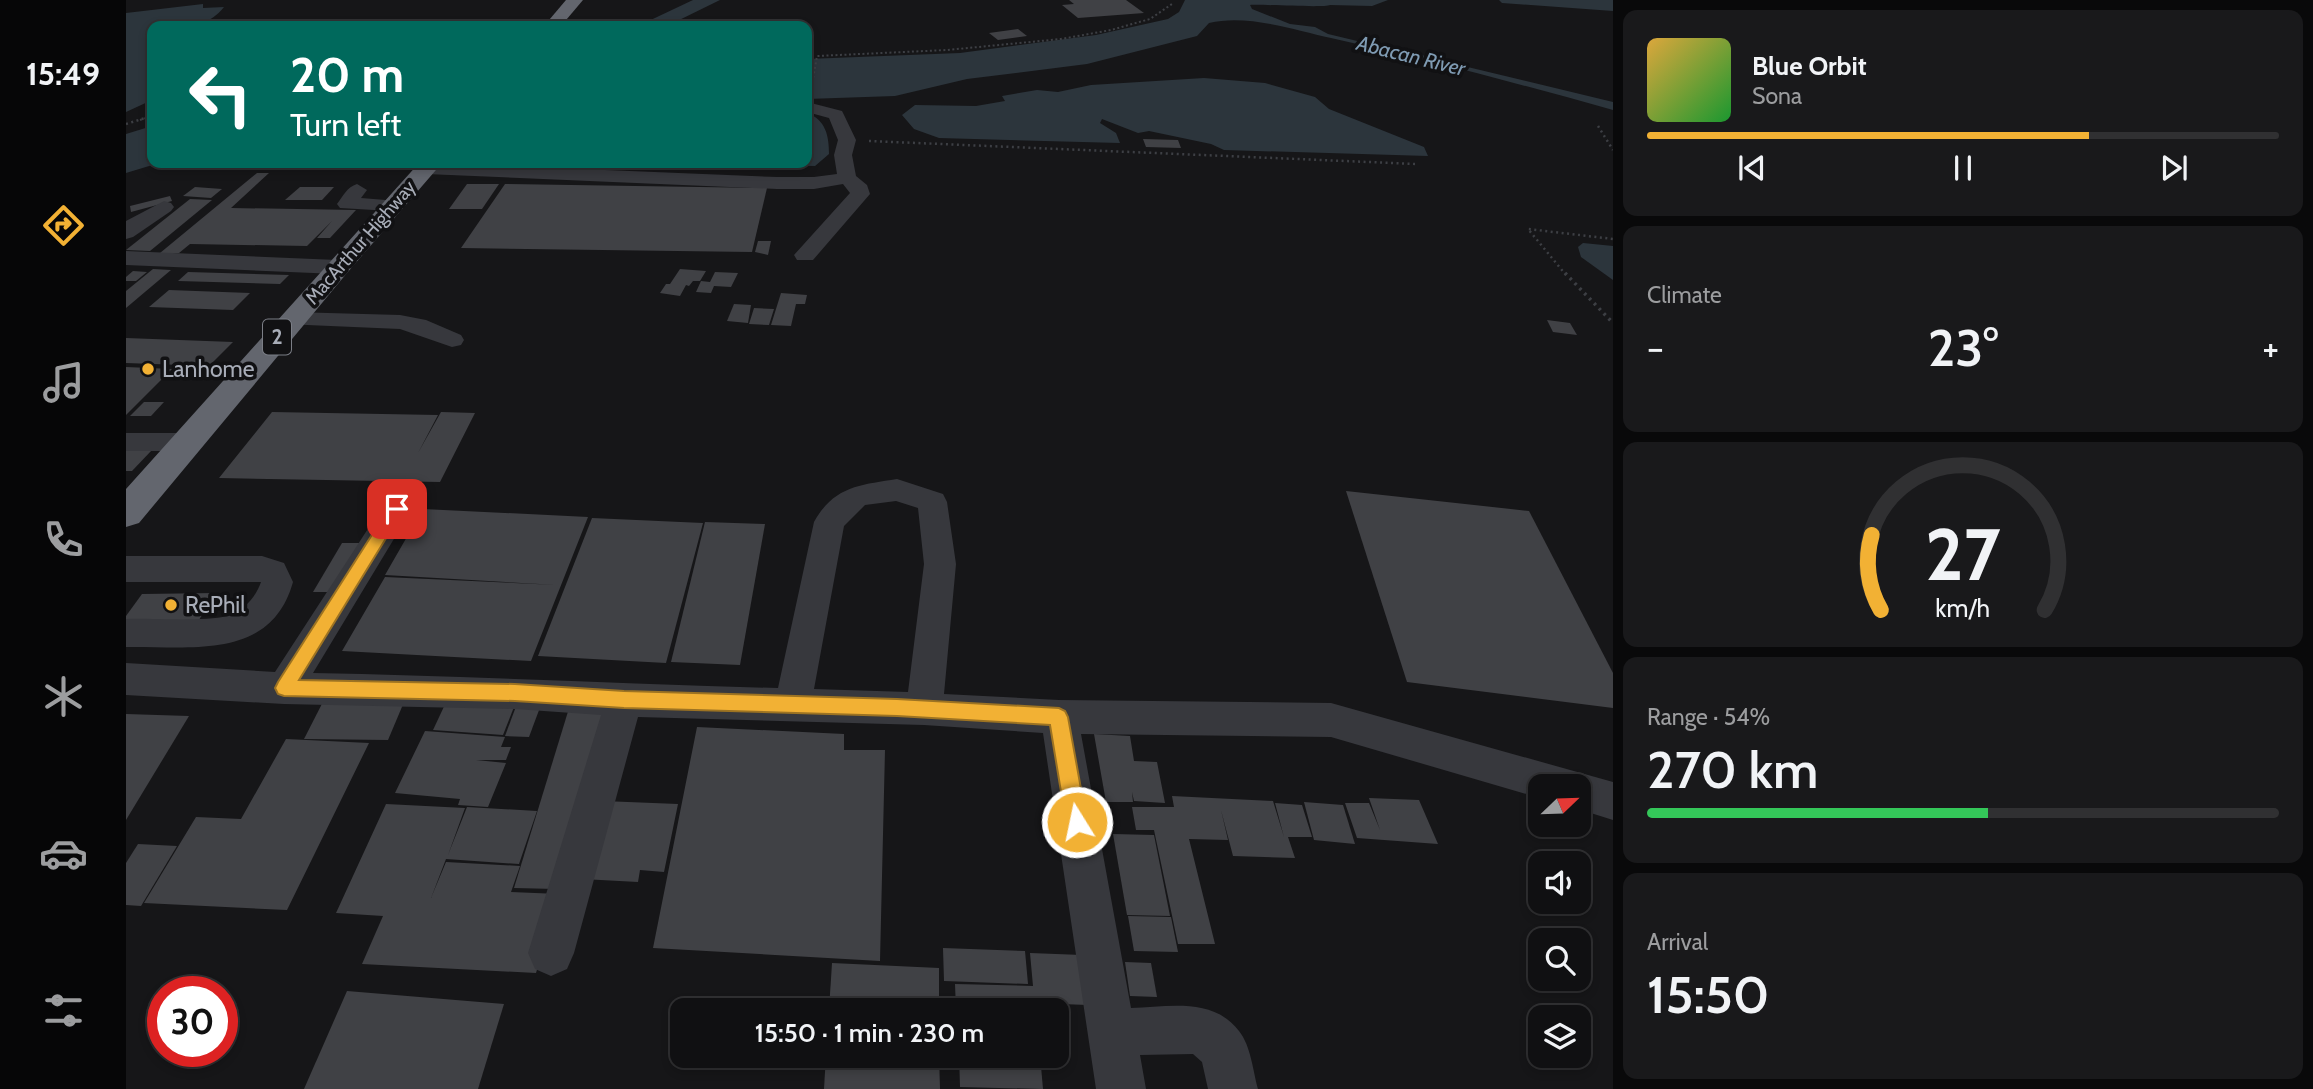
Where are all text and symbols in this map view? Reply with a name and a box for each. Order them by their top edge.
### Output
water label: Abacan River [1353,30,1469,81]
text: 20 m [290,45,404,104]
icon: left [175,49,266,140]
text: Blue Orbit [1752,50,1867,82]
text: 15:49 [26,54,100,93]
text: Sona [1752,82,1802,110]
text: Turn left [290,105,401,144]
icon: previous [1733,149,1771,187]
icon: pause [1944,149,1982,187]
icon: next [2155,149,2193,187]
street label: MacArthur Highway [300,175,421,309]
icon: directions [39,201,88,250]
text: Climate [1647,281,1722,309]
text: 23° [1928,316,1998,379]
road number: 2 [263,320,291,354]
text: − [1647,324,1664,371]
text: + [2262,324,2279,371]
place label: Lanhome [162,355,255,383]
icon: music [39,358,88,407]
marker: Lanhome [140,361,156,377]
pin [367,479,427,539]
icon: arrive [378,490,416,528]
text: 27 [1925,511,2001,599]
icon: phone [39,515,88,564]
place label: RePhil [185,591,246,619]
text: km/h [1936,593,1990,623]
marker: RePhil [163,597,179,613]
icon: climate [39,672,88,721]
text: Range · 54% [1647,703,1770,731]
text: 270 km [1647,738,1818,801]
north arrow [1528,774,1591,836]
map controls [1528,774,1591,1068]
position arrow [1040,785,1114,859]
icon: car [39,829,88,878]
button: sound [1528,851,1591,914]
button: search [1528,928,1591,991]
text: Arrival [1647,928,1708,956]
text: 15:50 [1647,963,1769,1026]
speed limit sign: 30 [147,976,238,1067]
icon: filters [39,986,88,1035]
button: layers [1528,1005,1591,1068]
text: 15:50 · 1 min · 230 m [755,1017,984,1049]

